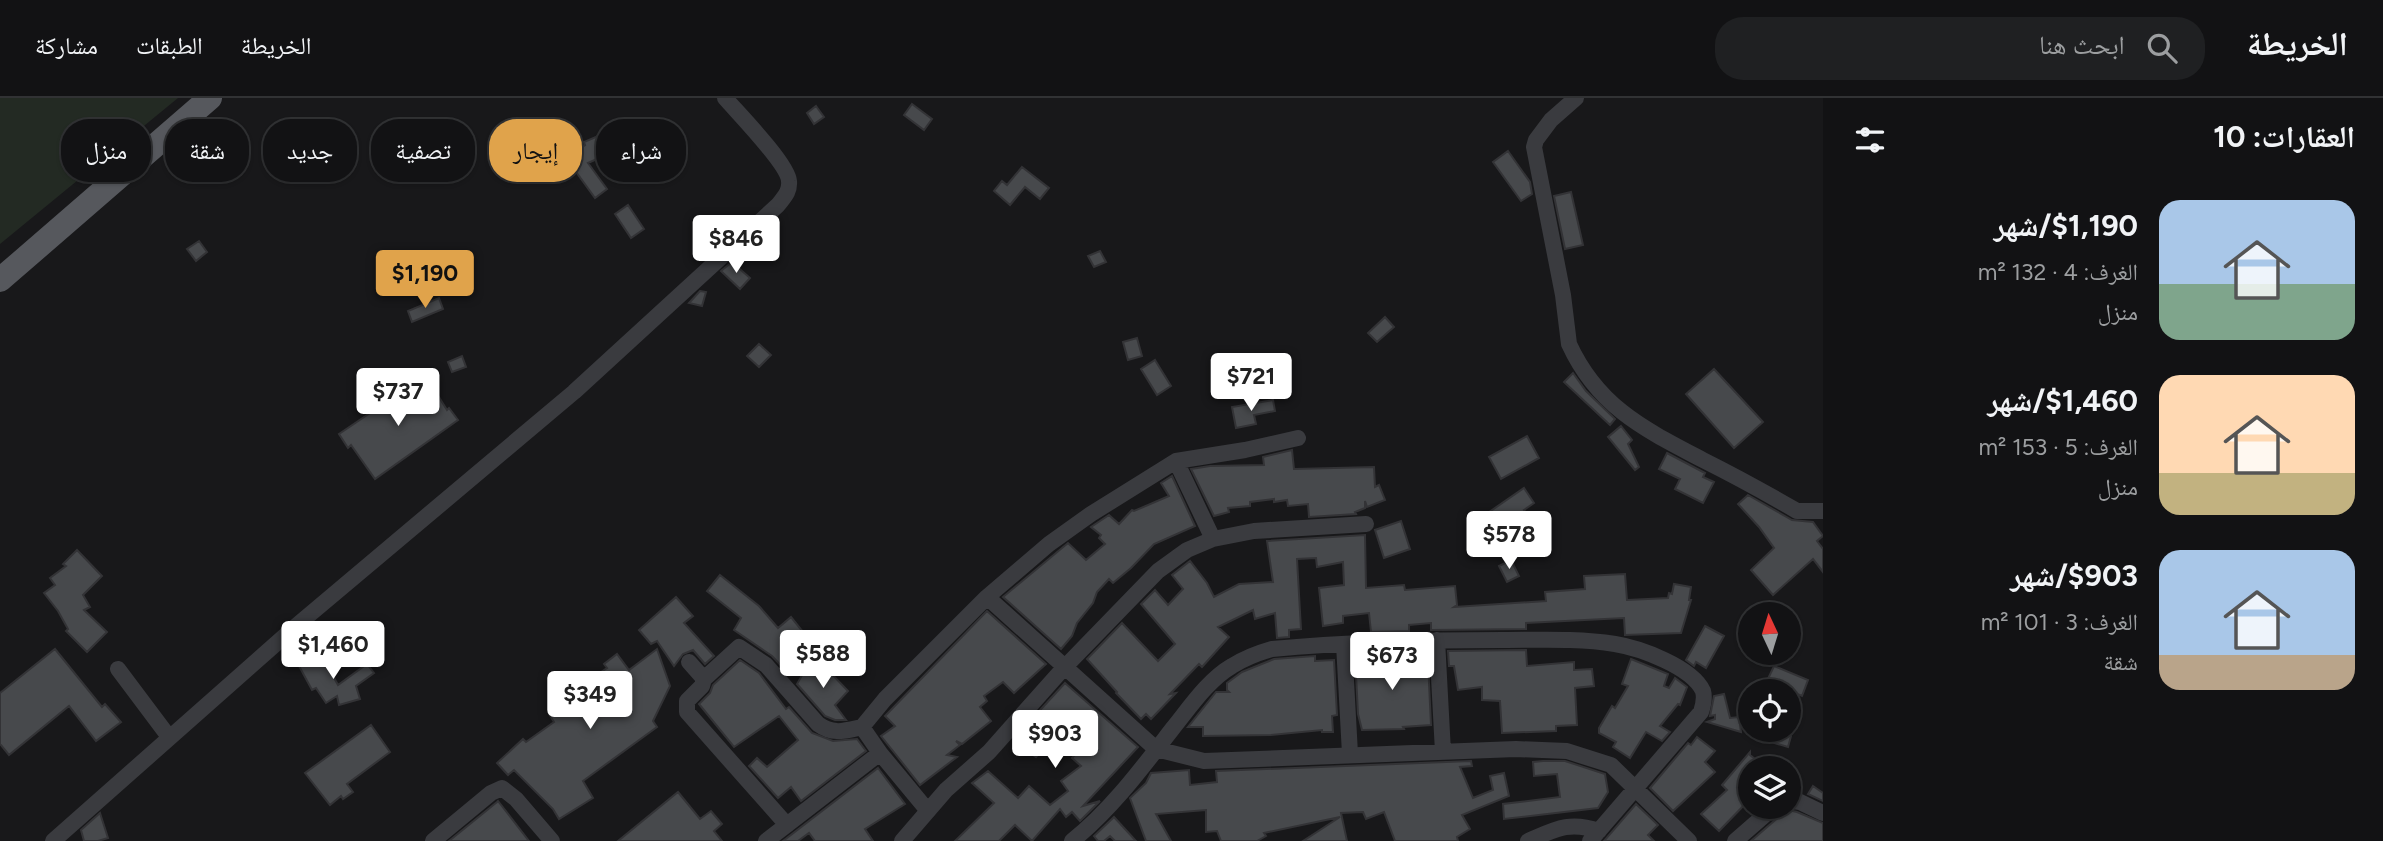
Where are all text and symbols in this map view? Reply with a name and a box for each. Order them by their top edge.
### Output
search box [1715,17,2205,80]
text: الخريطة [2247,24,2348,63]
text: ابحث هنا [2039,29,2125,61]
icon: search [2143,29,2181,67]
text: مشاركة [35,31,98,60]
text: الطبقات [136,31,203,60]
text: الخريطة [241,31,311,60]
text: العقارات: 10 [2213,118,2355,155]
chip: منزل [61,119,151,182]
chip: شقة [165,119,249,182]
chip: جديد [263,119,357,182]
chip: تصفية [371,119,475,182]
chip: إيجار [489,119,582,182]
chip: شراء [596,119,686,182]
icon: filters [1851,121,1889,159]
text: $1,190/شهر [1994,207,2138,244]
pin: $846 [695,216,777,275]
text: $846 [709,224,763,252]
icon: home [2215,228,2299,312]
pin: $1,190 [368,250,482,310]
text: الغرف: 4 · 132 m² [1978,258,2138,286]
text: $1,190 [392,259,458,287]
text: منزل [2098,298,2138,326]
pin: $721 [1210,354,1292,413]
text: $721 [1227,362,1275,390]
pin: $737 [357,368,439,428]
text: $737 [372,377,424,405]
text: $1,460/شهر [1987,382,2138,419]
icon: home [2215,403,2299,487]
text: الغرف: 5 · 153 m² [1979,433,2138,461]
text: منزل [2098,473,2138,501]
pin: $578 [1468,512,1550,571]
text: $578 [1483,520,1535,548]
text: $903/شهر [2010,557,2138,594]
icon: home [2215,578,2299,662]
north arrow [1738,602,1801,665]
map controls [1738,602,1801,819]
text: الغرف: 3 · 101 m² [1981,608,2138,636]
pin: $1,460 [276,622,390,681]
text: $1,460 [297,630,369,658]
pin: $588 [782,630,864,690]
pin: $673 [1351,632,1433,692]
text: $588 [796,639,850,667]
text: $673 [1366,641,1418,669]
text: شقة [2104,648,2138,676]
pin: $349 [549,672,631,731]
button: locate [1738,679,1801,742]
text: $349 [563,680,617,708]
pin: $903 [1014,710,1096,770]
text: $903 [1028,719,1082,747]
button: layers [1738,756,1801,819]

